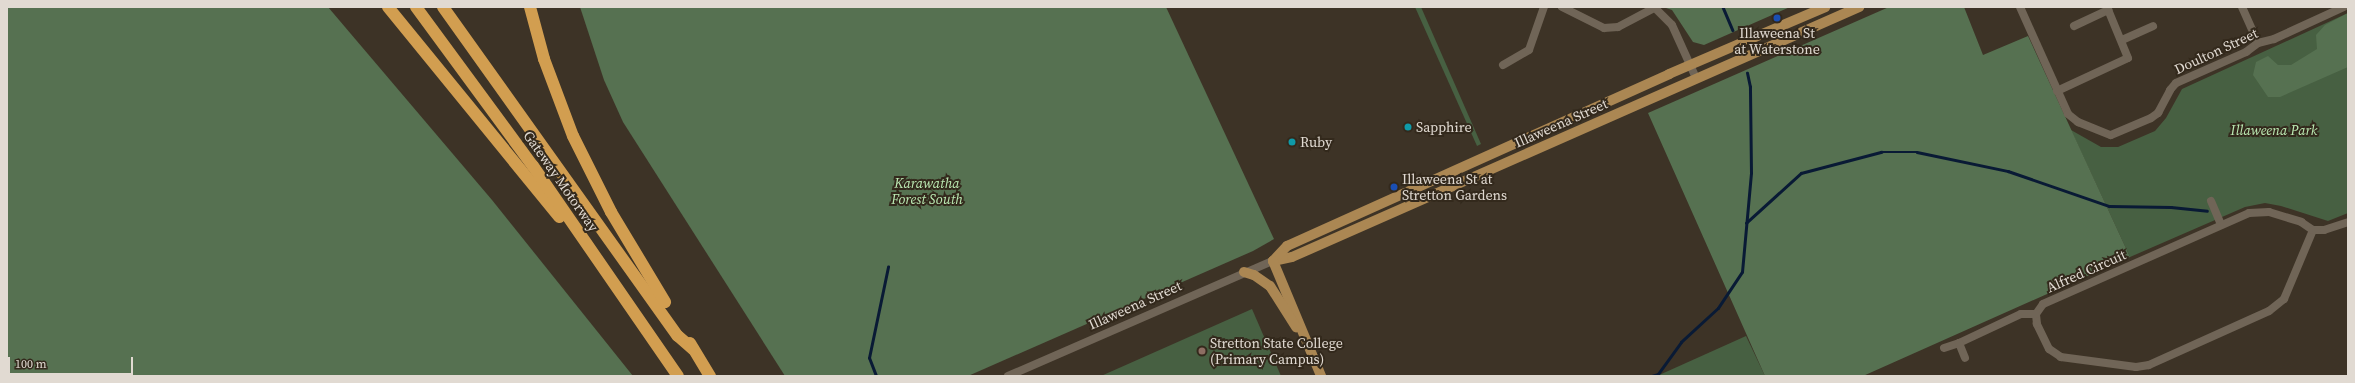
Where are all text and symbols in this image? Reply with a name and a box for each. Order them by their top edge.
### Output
marker: Illaweena St at Waterstone [1772,13,1782,23]
street label: Doulton Street [2172,24,2260,78]
place label: Illaweena St at Waterstone [1734,25,1820,58]
street label: Illaweena Street [1512,95,1610,151]
place label: Sapphire [1416,119,1472,135]
marker: Sapphire [1403,122,1413,132]
park label: Illaweena Park [2231,122,2317,138]
street label: Gateway Motorway [520,127,602,235]
place label: Ruby [1300,134,1332,150]
marker: Ruby [1287,137,1297,147]
place label: Illaweena St at Stretton Gardens [1402,171,1507,204]
park label: Karawatha Forest South [891,175,963,208]
marker: Illaweena St at Stretton Gardens [1389,182,1399,192]
street label: Alfred Circuit [2044,246,2128,296]
street label: Illaweena Street [1086,277,1184,333]
place label: Stretton State College (Primary Campus) [1210,335,1343,368]
marker: Stretton State College (Primary Campus) [1197,346,1207,356]
scale bar [10,349,135,375]
text: 100 m [15,356,47,372]

